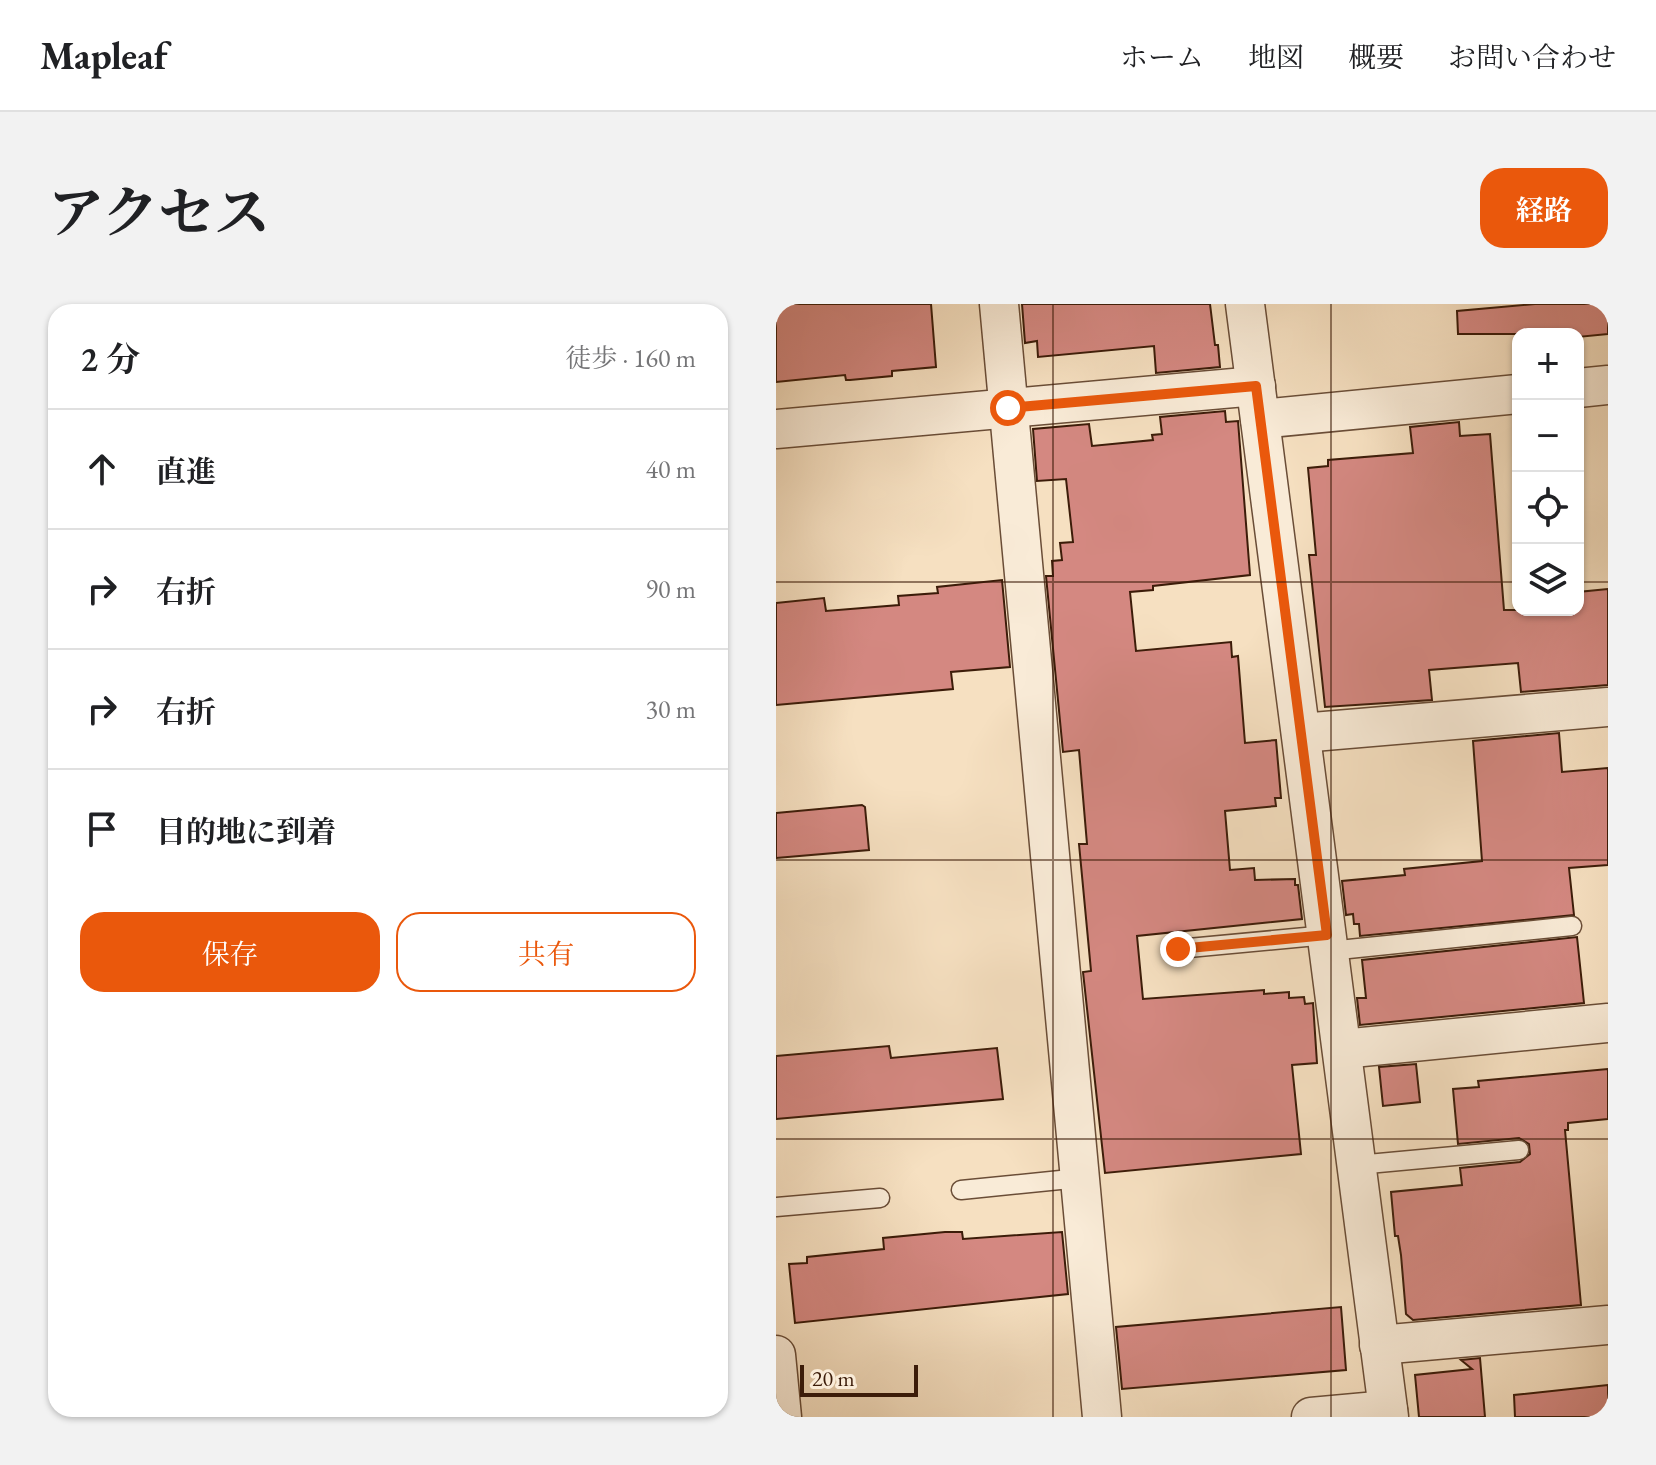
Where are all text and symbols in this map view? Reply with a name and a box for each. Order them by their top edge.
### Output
text: Mapleaf [40,31,167,80]
text: ホーム [1120,39,1204,75]
text: 地図 [1248,39,1304,75]
text: 概要 [1348,39,1404,75]
text: お問い合わせ [1448,39,1616,75]
button: 経路 [1480,168,1608,248]
text: アクセス [48,176,270,249]
map controls [1512,328,1584,616]
button: + [1512,328,1584,400]
text: 2 分 [80,337,140,381]
text: 徒歩 · 160 m [566,341,696,375]
route start [990,390,1026,426]
button: − [1512,400,1584,472]
icon: ahead [80,447,124,491]
text: 直進 [156,452,216,491]
text: 40 m [646,452,696,486]
button: locate [1512,472,1584,544]
button: layers [1512,544,1584,616]
icon: right [80,567,124,611]
text: 右折 [156,572,216,611]
text: 90 m [646,572,696,606]
icon: right [80,687,124,731]
text: 右折 [156,692,216,731]
text: 30 m [646,692,696,726]
icon: arrive [80,807,124,851]
text: 目的地に到着 [156,812,336,851]
button: 保存 [80,912,380,992]
button: 共有 [396,912,696,992]
route end [1160,931,1196,967]
scale bar [800,1361,918,1397]
text: 20 m [812,1364,855,1393]

